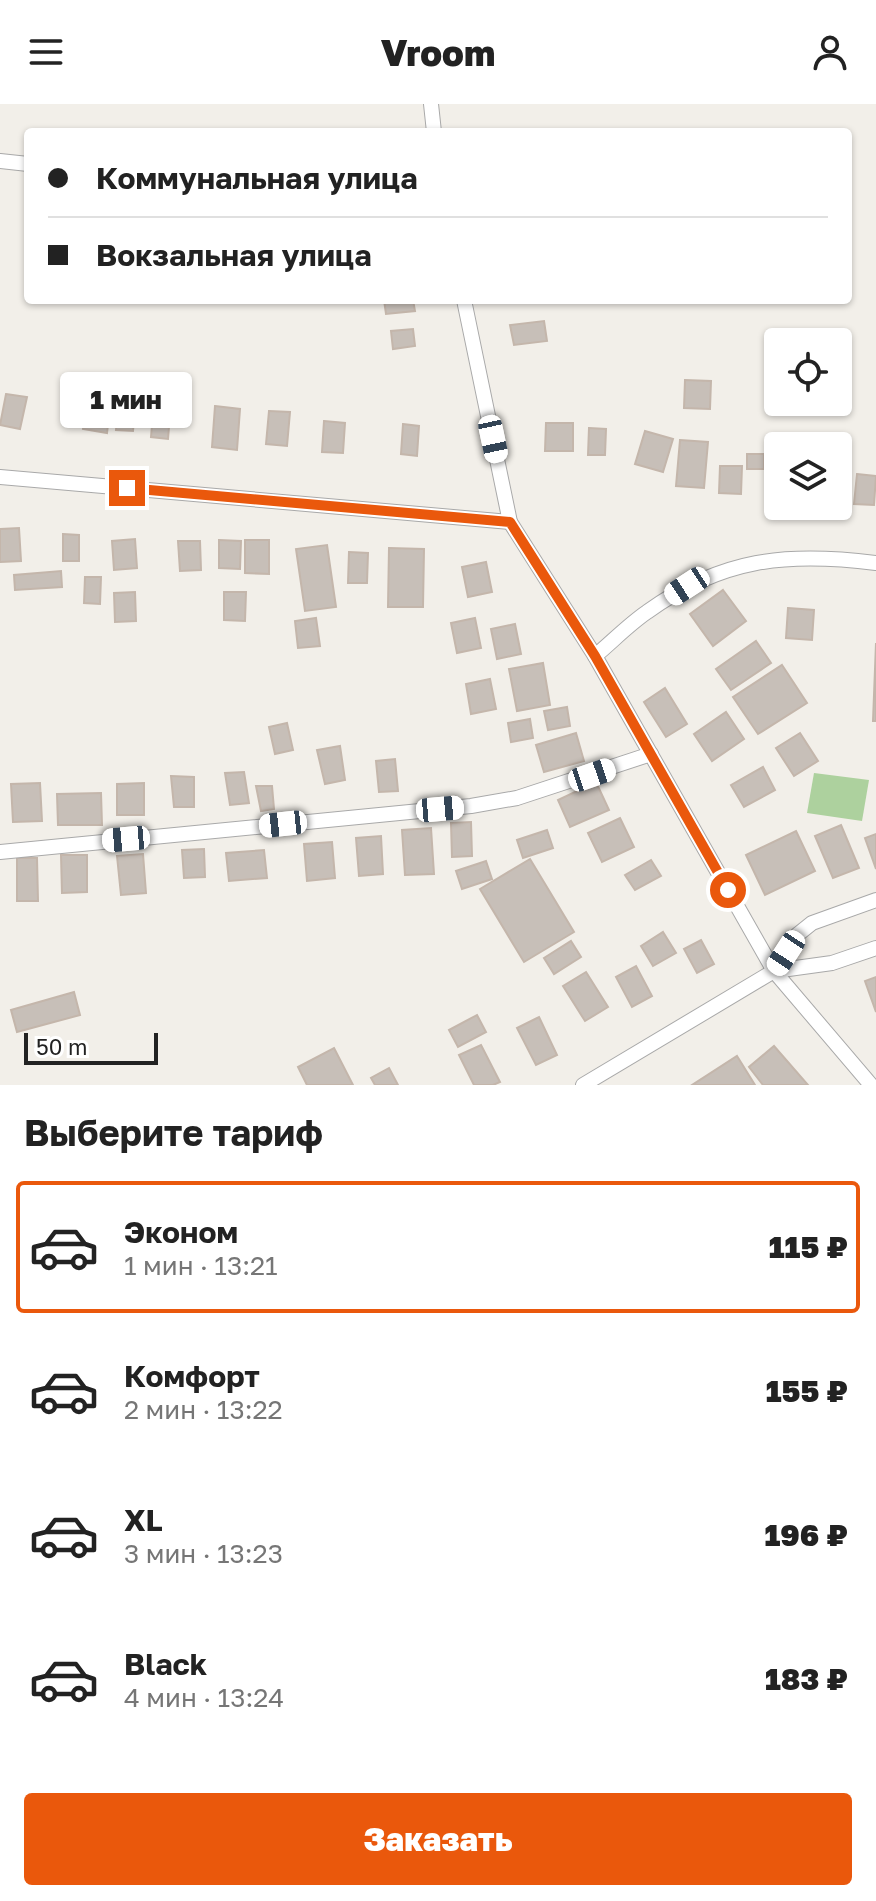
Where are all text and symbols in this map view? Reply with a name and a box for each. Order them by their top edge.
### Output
icon: menu [24,30,68,74]
icon: person [808,30,852,74]
text: Vroom [381,31,495,74]
text: Коммунальная улица [96,160,418,196]
text: Вокзальная улица [96,237,372,273]
map controls [764,328,852,520]
button: locate [764,328,852,416]
callout: 1 мин [61,372,193,428]
text: 1 мин [90,384,162,415]
car [476,413,510,465]
button: layers [764,432,852,520]
route end [109,470,145,506]
car [660,563,714,609]
car [565,756,619,794]
car [415,795,465,823]
car [258,810,308,838]
car [101,825,151,853]
route start [710,872,746,908]
car [763,926,809,980]
scale bar [24,1029,158,1065]
text: 50 m [36,1033,87,1060]
text: Выберите тариф [24,1111,323,1154]
icon: car [28,1211,100,1283]
text: Эконом [124,1214,238,1250]
text: 115 ₽ [769,1229,848,1265]
text: 1 мин · 13:21 [124,1250,278,1281]
icon: car [28,1355,100,1427]
text: Комфорт [124,1358,260,1394]
text: 155 ₽ [766,1373,848,1409]
text: 2 мин · 13:22 [124,1394,283,1425]
icon: car [28,1499,100,1571]
text: XL [124,1502,163,1538]
text: 196 ₽ [765,1517,848,1553]
text: 3 мин · 13:23 [124,1538,283,1569]
icon: car [28,1643,100,1715]
text: Black [124,1646,207,1682]
text: 183 ₽ [765,1661,848,1697]
text: 4 мин · 13:24 [124,1682,284,1713]
button: Заказать [24,1793,852,1885]

